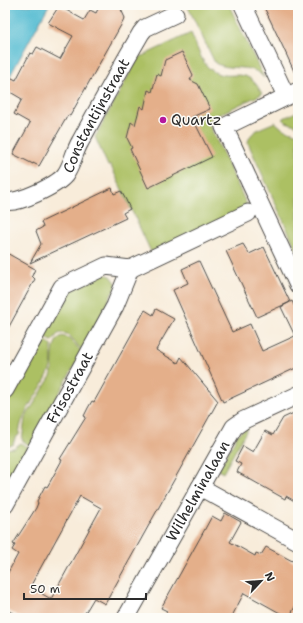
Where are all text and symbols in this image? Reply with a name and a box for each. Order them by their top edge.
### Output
street label: Constantijnstraat [58,55,134,176]
place label: Quartz [171,110,222,130]
marker: Quartz [158,115,168,125]
street label: Frisostraat [42,348,98,427]
street label: Wilhelminalaan [161,437,234,545]
north arrow [241,561,281,601]
text: N [261,570,278,584]
scale bar [24,575,146,601]
text: 50 m [30,581,60,597]

